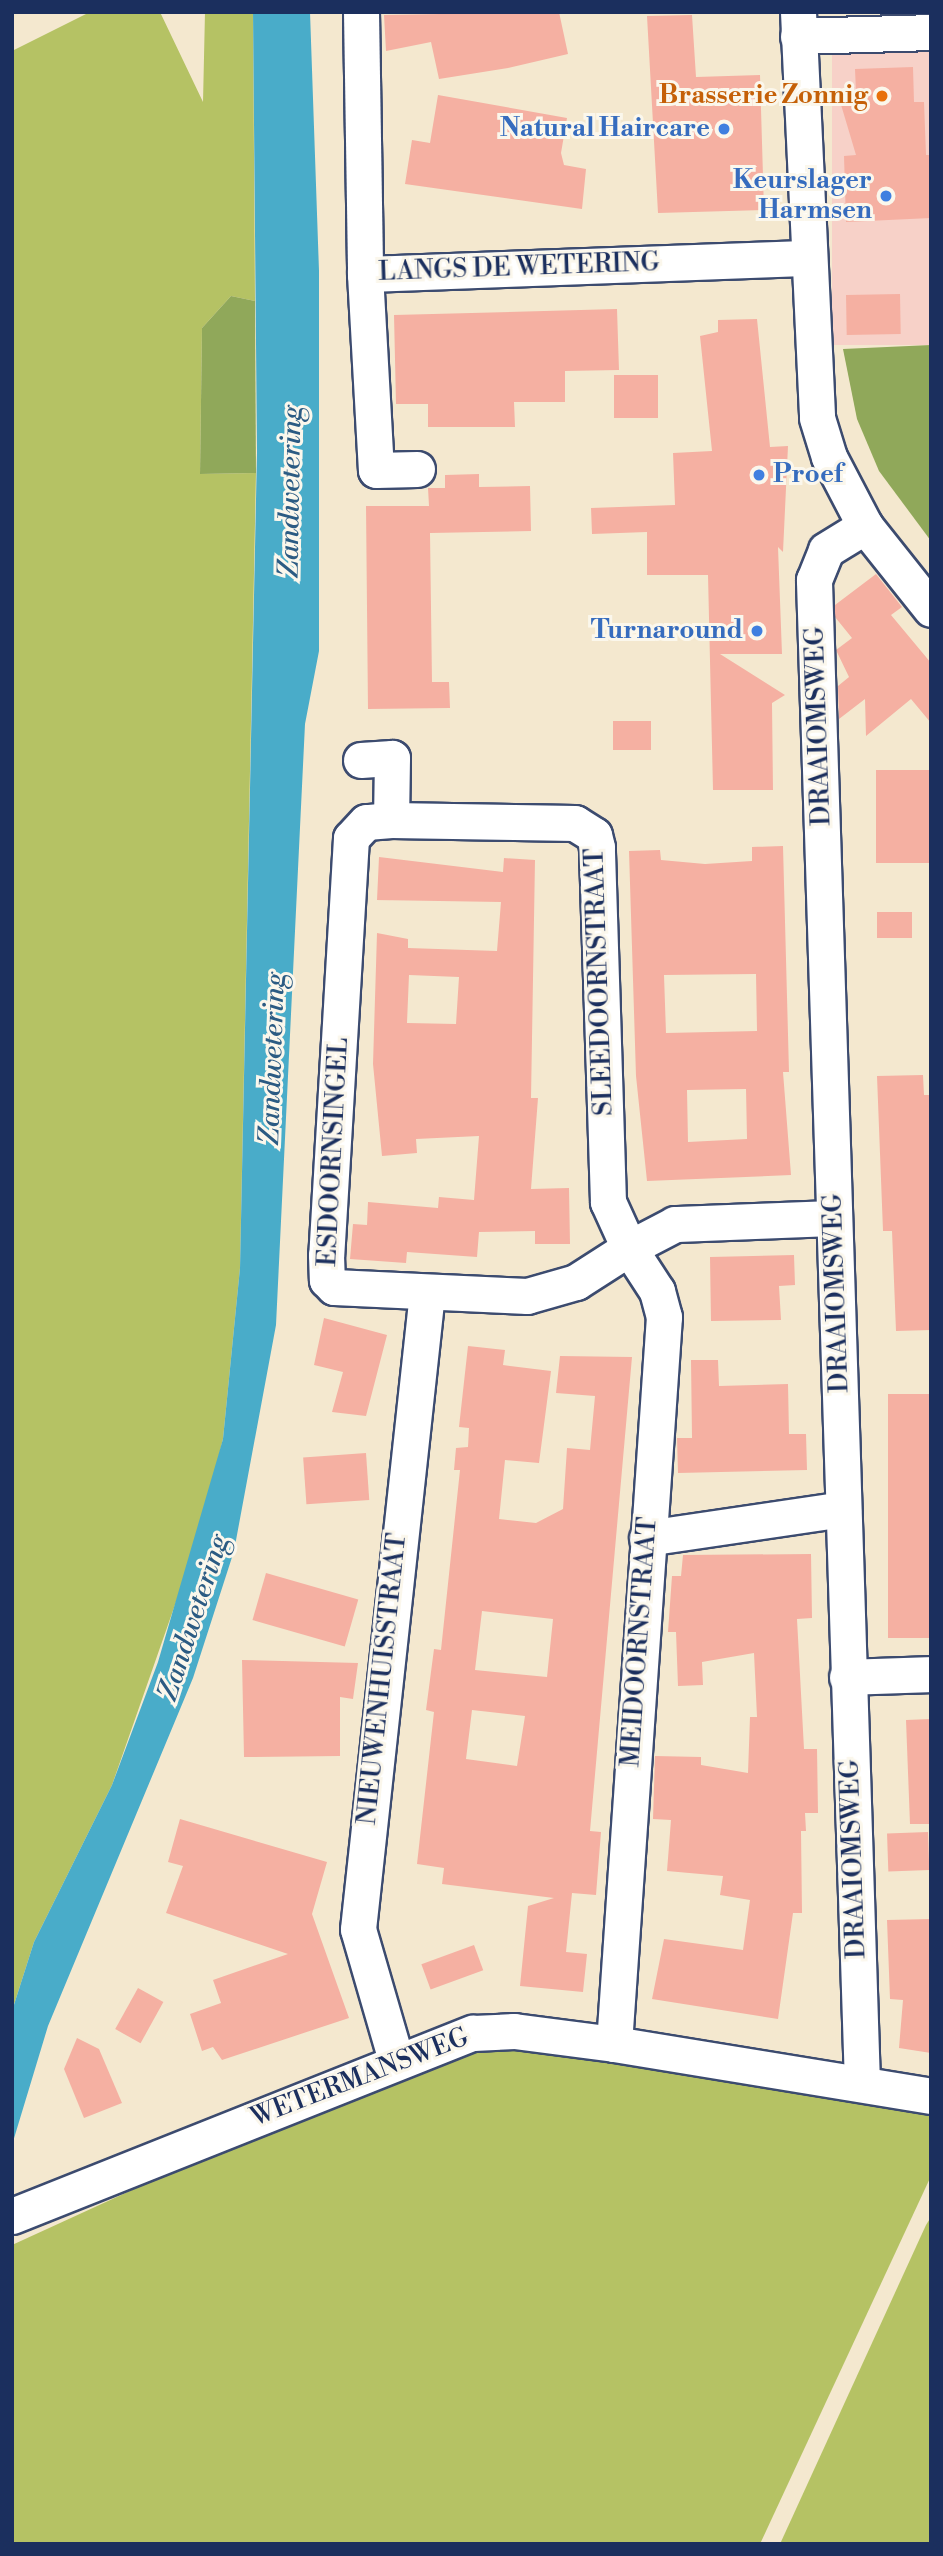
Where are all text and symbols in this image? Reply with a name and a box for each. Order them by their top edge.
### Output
place label: Brasserie Zonnig [659,80,868,112]
marker: Brasserie Zonnig [874,88,890,104]
place label: Natural Haircare [500,113,710,145]
marker: Natural Haircare [716,121,732,137]
place label: Keurslager Harmsen [733,165,872,227]
marker: Keurslager Harmsen [878,188,894,204]
street label: LANGS DE WETERING [378,248,660,288]
water label: Zandwetering [273,405,309,579]
place label: Proef [773,459,843,491]
marker: Proef [751,467,767,483]
place label: Turnaround [591,615,743,647]
marker: Turnaround [749,623,765,639]
street label: DRAAIOMSWEG [800,626,838,826]
street label: SLEEDOORNSTRAAT [580,848,620,1116]
water label: Zandwetering [253,972,293,1146]
street label: ESDOORNSINGEL [312,1037,356,1267]
street label: DRAAIOMSWEG [818,1193,856,1393]
street label: MEIDOORNSTRAAT [616,1516,664,1768]
water label: Zandwetering [151,1531,237,1705]
street label: NIEUWENHUISSTRAAT [352,1532,414,1826]
street label: DRAAIOMSWEG [835,1759,873,1959]
street label: WETERMANSWEG [247,2022,473,2134]

